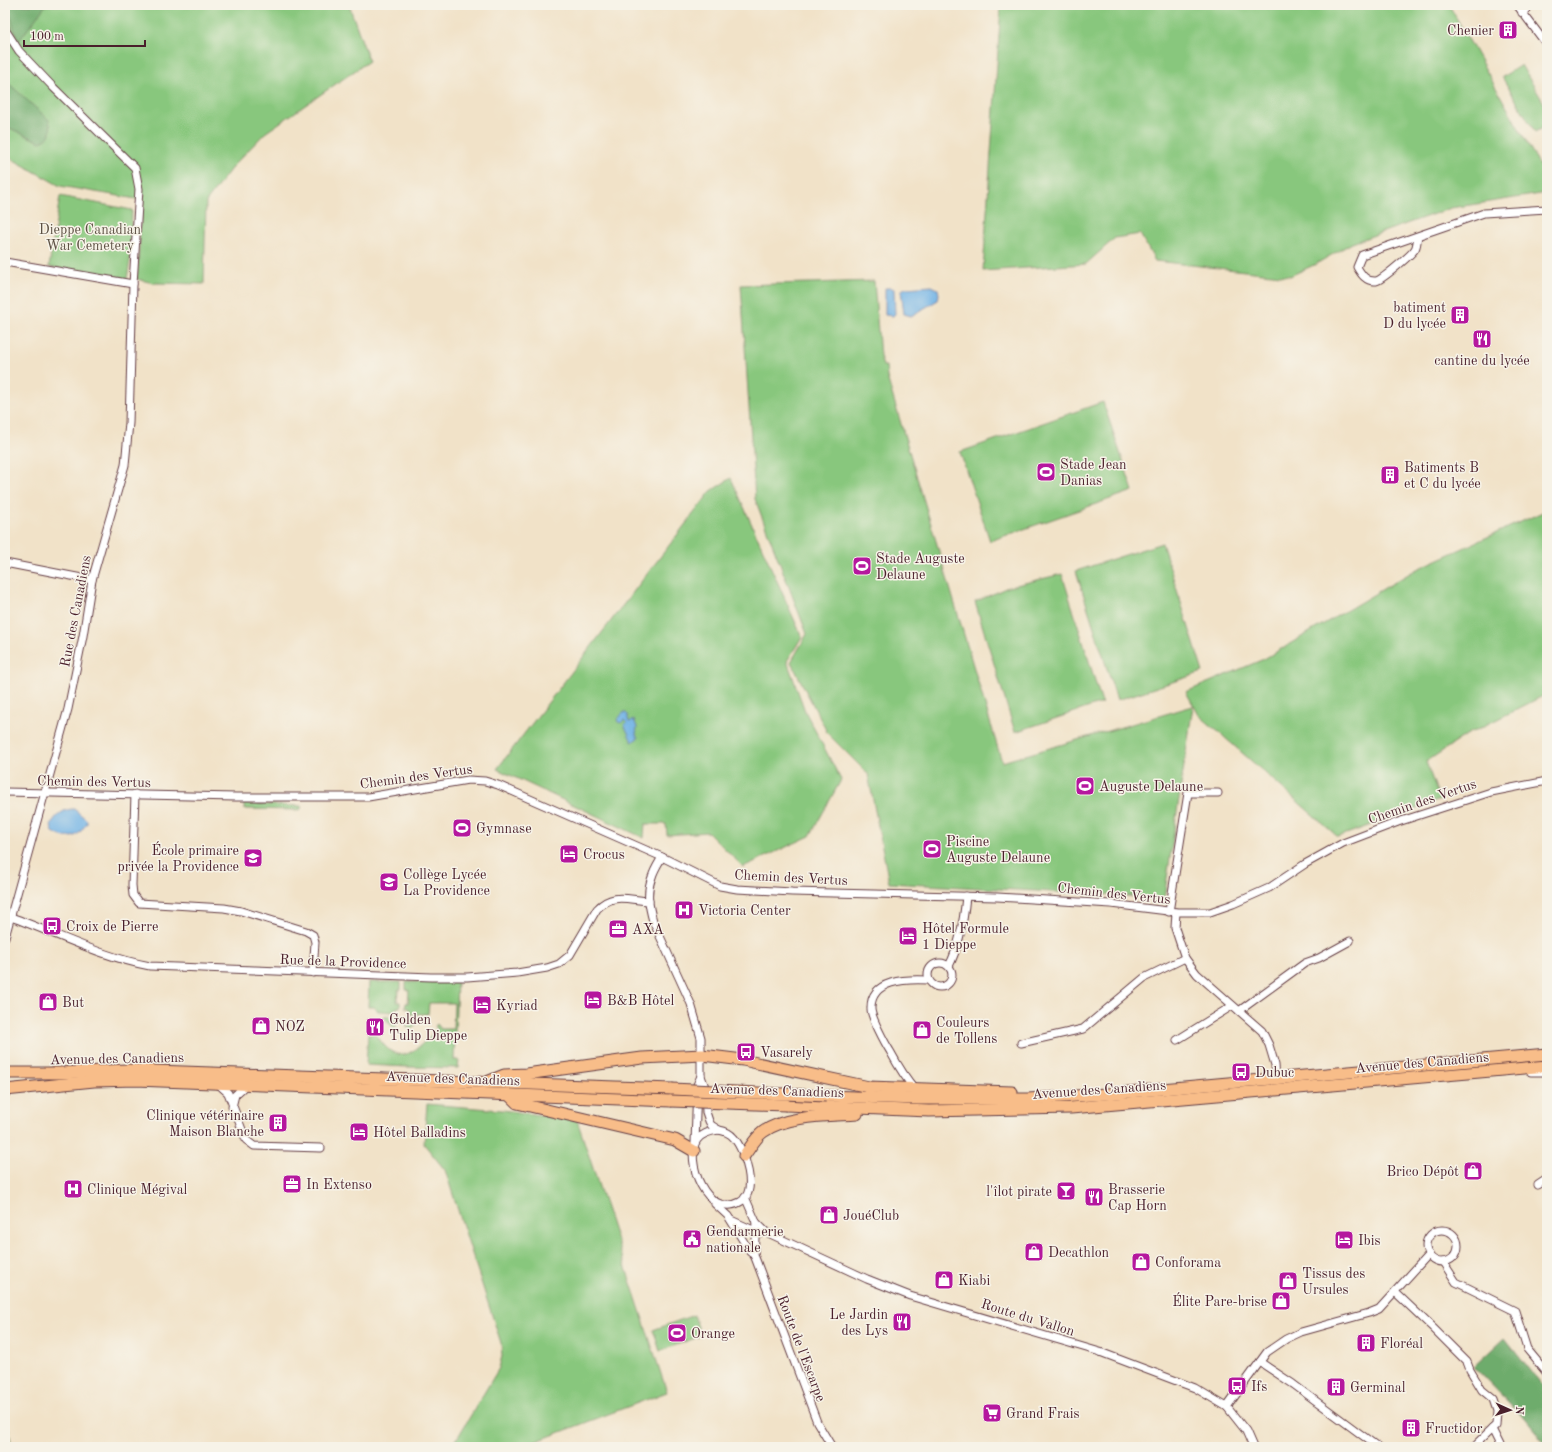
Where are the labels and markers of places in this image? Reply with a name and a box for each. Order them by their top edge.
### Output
building icon: Chenier [1497,19,1519,41]
place label: Chenier [1447,24,1494,38]
place label: batiment D du lycée [1383,301,1446,331]
building icon: batiment D du lycée [1449,304,1471,326]
restaurant icon: cantine du lycée [1471,328,1493,350]
place label: cantine du lycée [1434,354,1530,368]
place label: Stade Jean Danias [1060,458,1127,488]
sports icon: Stade Jean Danias [1035,461,1057,483]
place label: Batiments B et C du lycée [1404,461,1481,491]
building icon: Batiments B et C du lycée [1379,464,1401,486]
place label: Stade Auguste Delaune [876,552,965,582]
sports icon: Stade Auguste Delaune [851,555,873,577]
sports icon: Auguste Delaune [1074,775,1096,797]
place label: Auguste Delaune [1099,780,1203,794]
sports icon: Gymnase [451,817,473,839]
place label: Gymnase [476,822,532,836]
place label: Piscine Auguste Delaune [946,835,1050,865]
sports icon: Piscine Auguste Delaune [921,838,943,860]
place label: École primaire privée la Providence [117,841,239,874]
hotel icon: Crocus [558,843,580,865]
school or university icon: École primaire privée la Providence [242,847,264,869]
place label: Crocus [583,848,625,862]
place label: Collège Lycée La Providence [403,868,490,898]
school or university icon: Collège Lycée La Providence [378,871,400,893]
hospital icon: Victoria Center [673,899,695,921]
place label: Victoria Center [698,904,791,918]
bus stop icon: Croix de Pierre [41,915,63,937]
office icon: AXA [607,918,629,940]
place label: Croix de Pierre [66,920,158,934]
place label: Hôtel Formule 1 Dieppe [922,922,1009,952]
place label: AXA [632,923,664,937]
hotel icon: Hôtel Formule 1 Dieppe [897,925,919,947]
hotel icon: B&B Hôtel [582,989,604,1011]
shop icon: But [37,991,59,1013]
hotel icon: Kyriad [471,994,493,1016]
place label: B&B Hôtel [607,994,675,1008]
place label: But [62,996,84,1010]
place label: Kyriad [496,999,538,1013]
place label: Golden Tulip Dieppe [389,1013,467,1043]
shop icon: NOZ [250,1015,272,1037]
restaurant icon: Golden Tulip Dieppe [364,1016,386,1038]
place label: Couleurs de Tollens [936,1016,997,1046]
shop icon: Couleurs de Tollens [911,1019,933,1041]
place label: NOZ [275,1020,305,1034]
bus stop icon: Vasarely [735,1041,757,1063]
place label: Vasarely [760,1046,814,1060]
bus stop icon: Dubuc [1230,1061,1252,1083]
place label: Dubuc [1255,1066,1294,1080]
place label: Clinique vétérinaire Maison Blanche [146,1109,264,1139]
building icon: Clinique vétérinaire Maison Blanche [267,1112,289,1134]
hotel icon: Hôtel Balladins [348,1121,370,1143]
place label: Hôtel Balladins [373,1126,466,1140]
shop icon: Brico Dépôt [1462,1160,1484,1182]
place label: Brico Dépôt [1386,1165,1459,1179]
office icon: In Extenso [281,1173,303,1195]
hospital icon: Clinique Mégival [62,1178,84,1200]
place label: In Extenso [306,1178,372,1192]
bar icon: l'îlot pirate [1055,1180,1077,1202]
place label: Clinique Mégival [87,1183,188,1197]
place label: Brasserie Cap Horn [1108,1183,1167,1213]
place label: l'îlot pirate [986,1185,1052,1199]
restaurant icon: Brasserie Cap Horn [1083,1186,1105,1208]
shop icon: JouéClub [818,1204,840,1226]
place label: JouéClub [843,1209,899,1223]
place label: Gendarmerie nationale [706,1225,784,1255]
public building icon: Gendarmerie nationale [681,1228,703,1250]
hotel icon: Ibis [1333,1229,1355,1251]
place label: Ibis [1358,1234,1381,1248]
shop icon: Decathlon [1023,1241,1045,1263]
place label: Decathlon [1048,1246,1110,1260]
shop icon: Conforama [1130,1251,1152,1273]
place label: Conforama [1155,1256,1221,1270]
place label: Tissus des Ursules [1302,1267,1365,1297]
shop icon: Kiabi [933,1269,955,1291]
shop icon: Tissus des Ursules [1277,1270,1299,1292]
place label: Kiabi [958,1274,990,1288]
shop icon: Élite Pare-brise [1270,1290,1292,1312]
place label: Élite Pare-brise [1172,1292,1267,1309]
place label: Le Jardin des Lys [829,1308,888,1338]
restaurant icon: Le Jardin des Lys [891,1311,913,1333]
sports icon: Orange [666,1322,688,1344]
place label: Orange [691,1327,735,1341]
building icon: Floréal [1355,1332,1377,1354]
place label: Floréal [1380,1337,1423,1351]
bus stop icon: Ifs [1226,1375,1248,1397]
building icon: Germinal [1325,1376,1347,1398]
place label: Ifs [1251,1380,1267,1394]
place label: Germinal [1350,1381,1406,1395]
supermarket icon: Grand Frais [981,1402,1003,1424]
place label: Grand Frais [1006,1407,1080,1421]
building icon: Fructidor [1400,1417,1422,1439]
place label: Fructidor [1425,1422,1483,1436]

